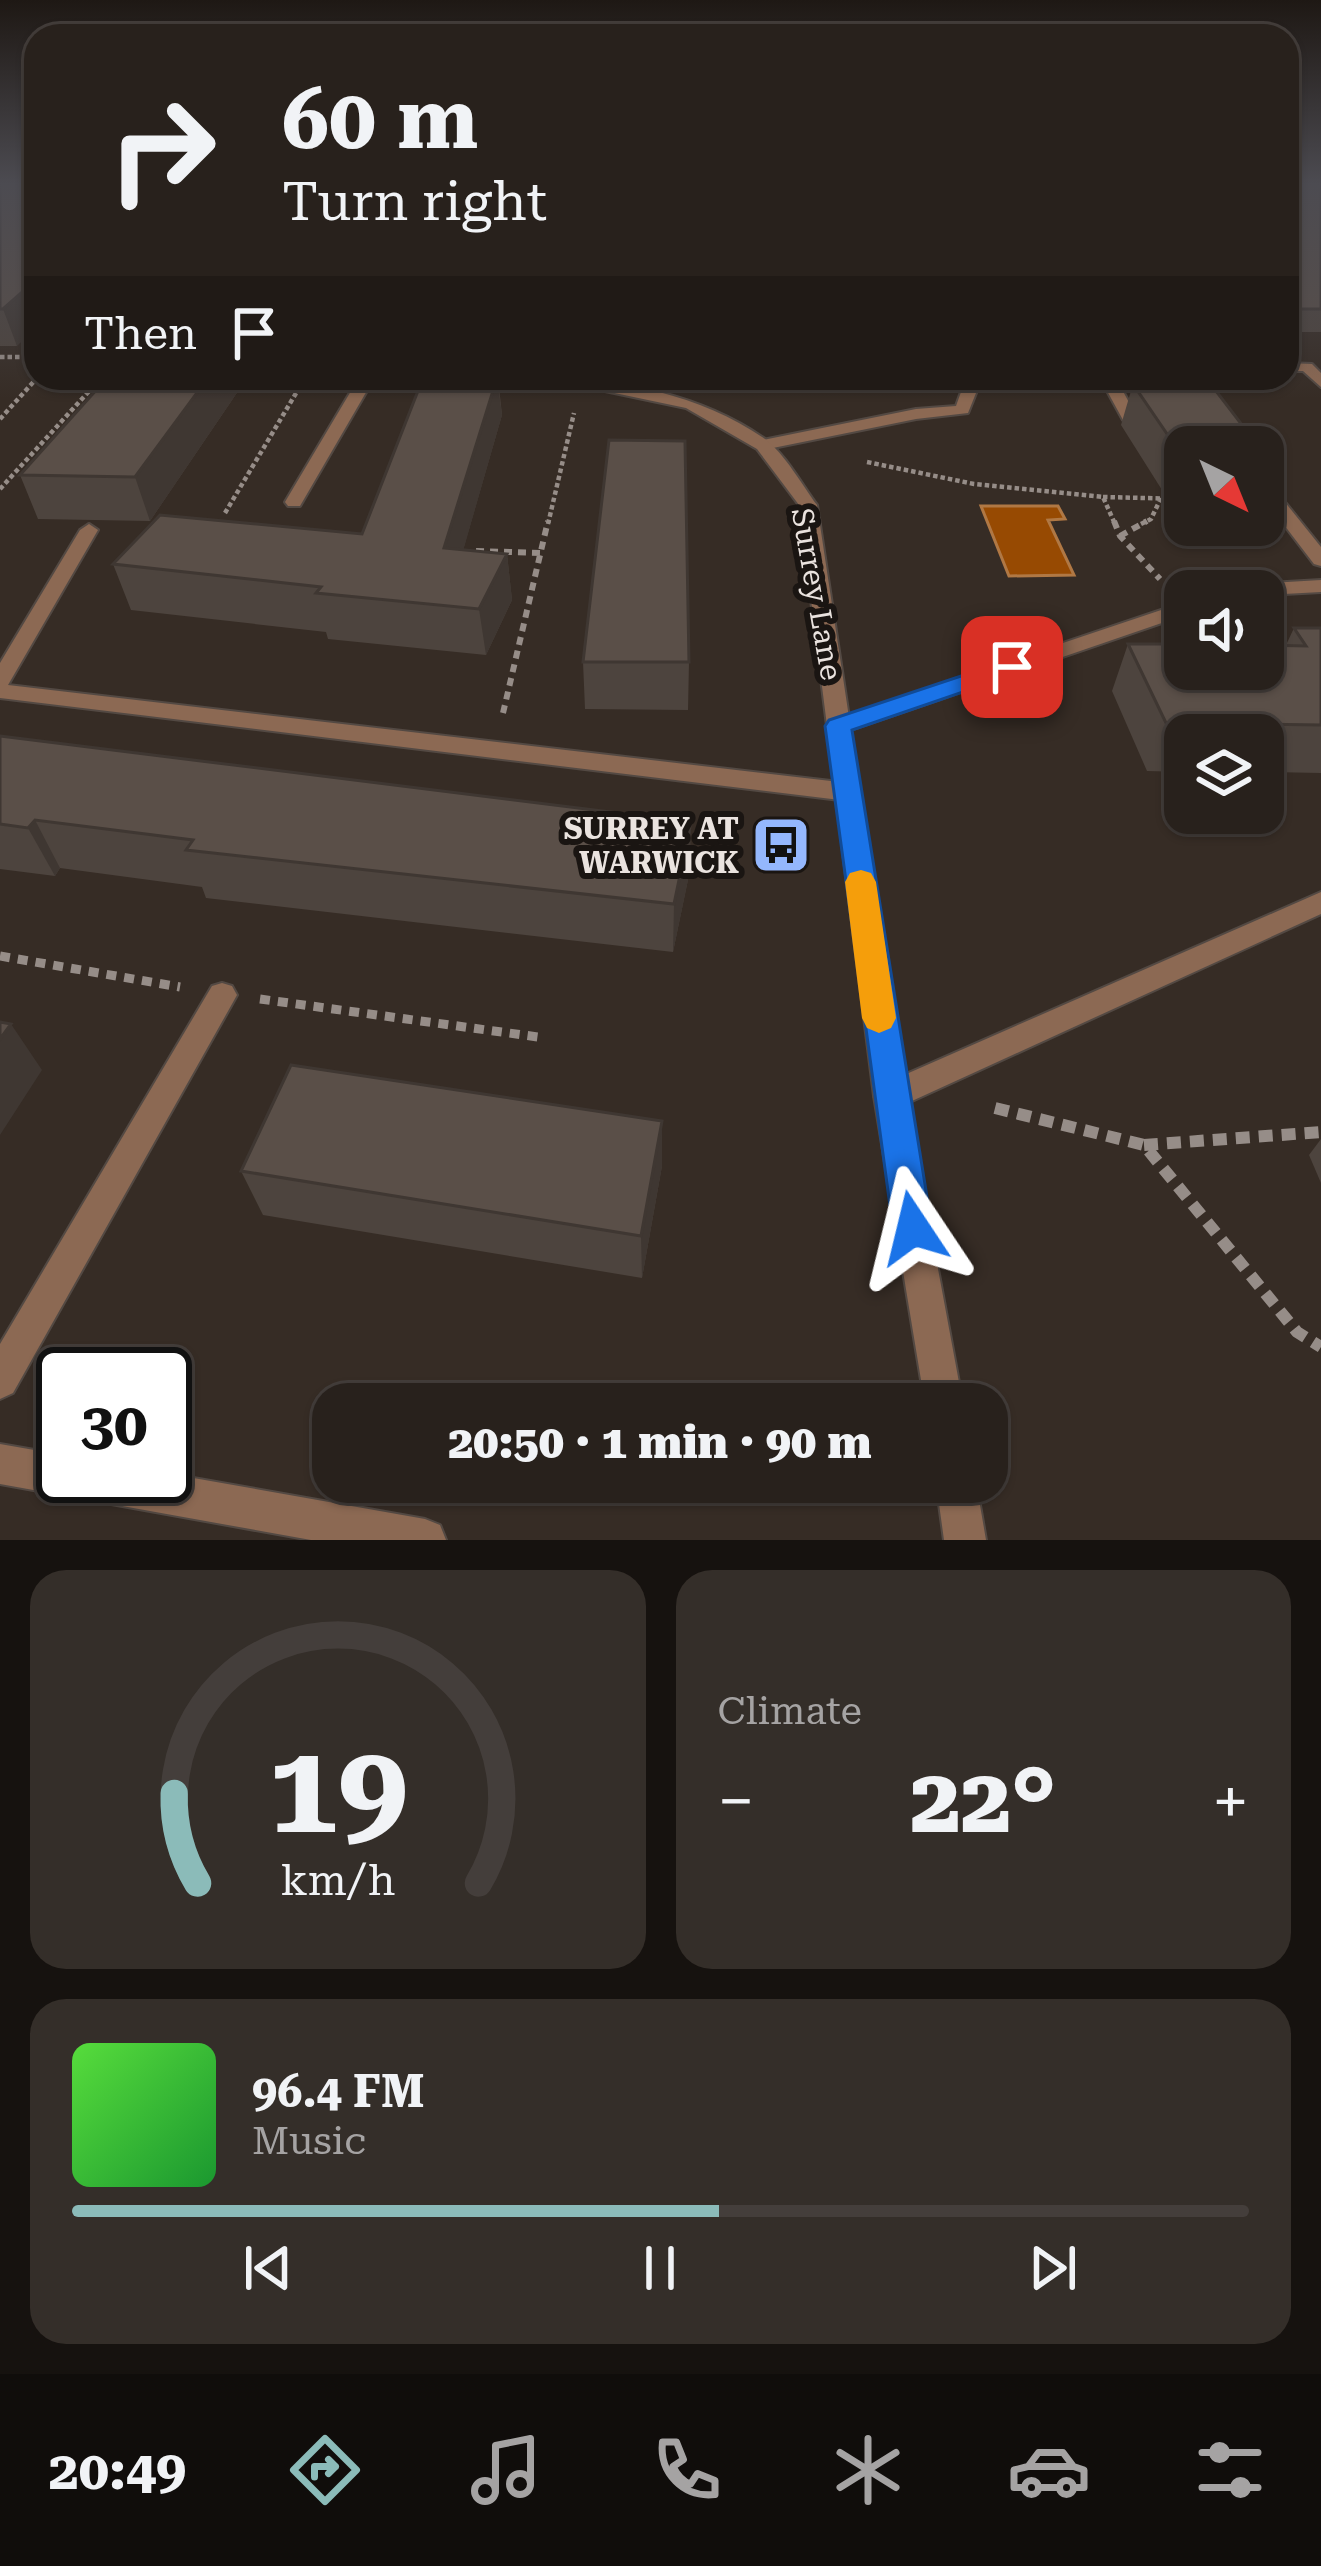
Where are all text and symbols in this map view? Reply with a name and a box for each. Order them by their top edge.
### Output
text: 60 m [282,70,478,168]
icon: right [84,72,240,228]
text: Turn right [282,170,547,233]
icon: arrive [221,300,287,366]
text: Then [84,307,197,360]
north arrow [1164,426,1284,546]
map controls [1164,426,1284,834]
street label: Surrey Lane [785,505,849,683]
button: sound [1164,570,1284,690]
pin [961,616,1063,718]
icon: arrive [979,634,1045,700]
button: layers [1164,714,1284,834]
place label: SURREY AT WARWICK [564,811,739,880]
bus stop icon: SURREY AT WARWICK [750,814,812,876]
position arrow [850,1165,976,1291]
speed limit sign: 30 [36,1347,192,1503]
text: 20:50 · 1 min · 90 m [448,1416,872,1469]
text: Climate [718,1688,862,1734]
text: 19 [268,1716,408,1862]
text: 22° [910,1749,1056,1854]
text: − [718,1763,754,1840]
text: + [1212,1763,1249,1840]
text: km/h [280,1854,395,1904]
text: 96.4 FM [252,2065,424,2118]
text: Music [252,2118,366,2164]
icon: previous [235,2235,301,2301]
icon: pause [627,2235,693,2301]
icon: next [1020,2235,1086,2301]
icon: directions [283,2428,367,2512]
icon: music [464,2428,548,2512]
icon: phone [645,2428,729,2512]
icon: climate [826,2428,910,2512]
icon: car [1007,2428,1091,2512]
icon: filters [1188,2428,1272,2512]
text: 20:49 [49,2439,186,2502]

